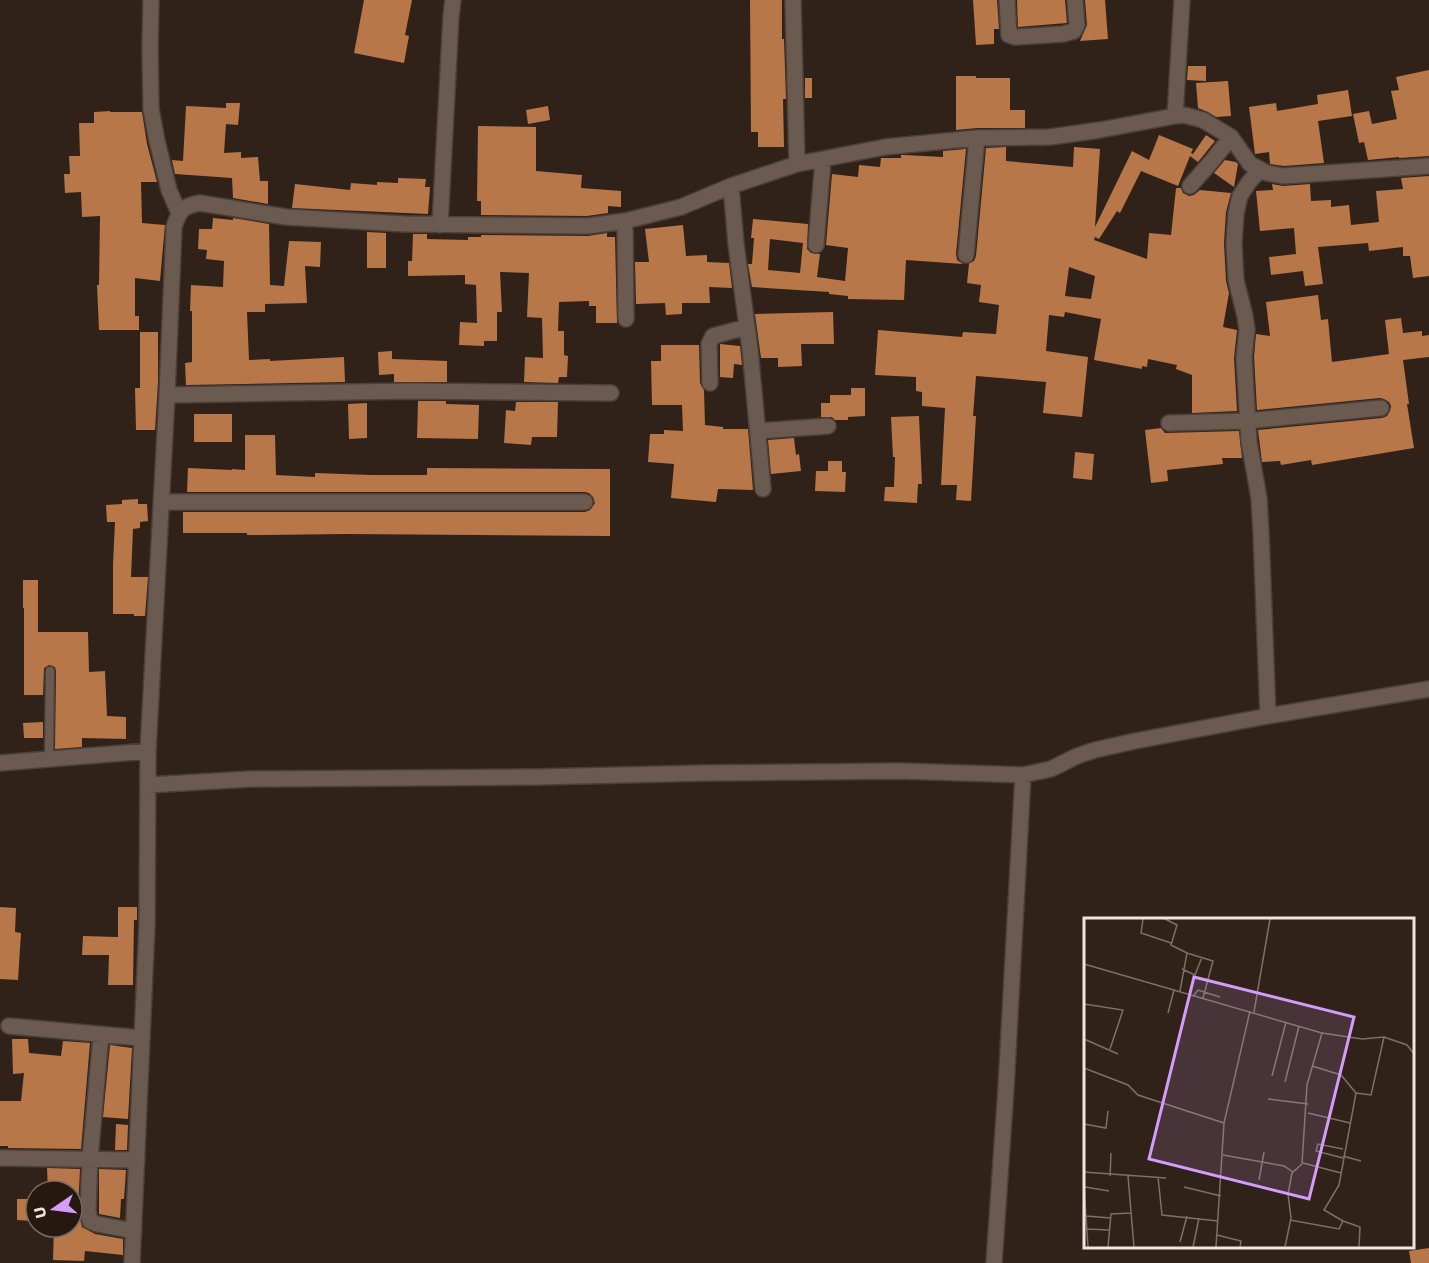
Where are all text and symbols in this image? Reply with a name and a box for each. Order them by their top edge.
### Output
inset map [1084,918,1414,1248]
north arrow [24,1179,84,1239]
text: U [29,1205,51,1220]

